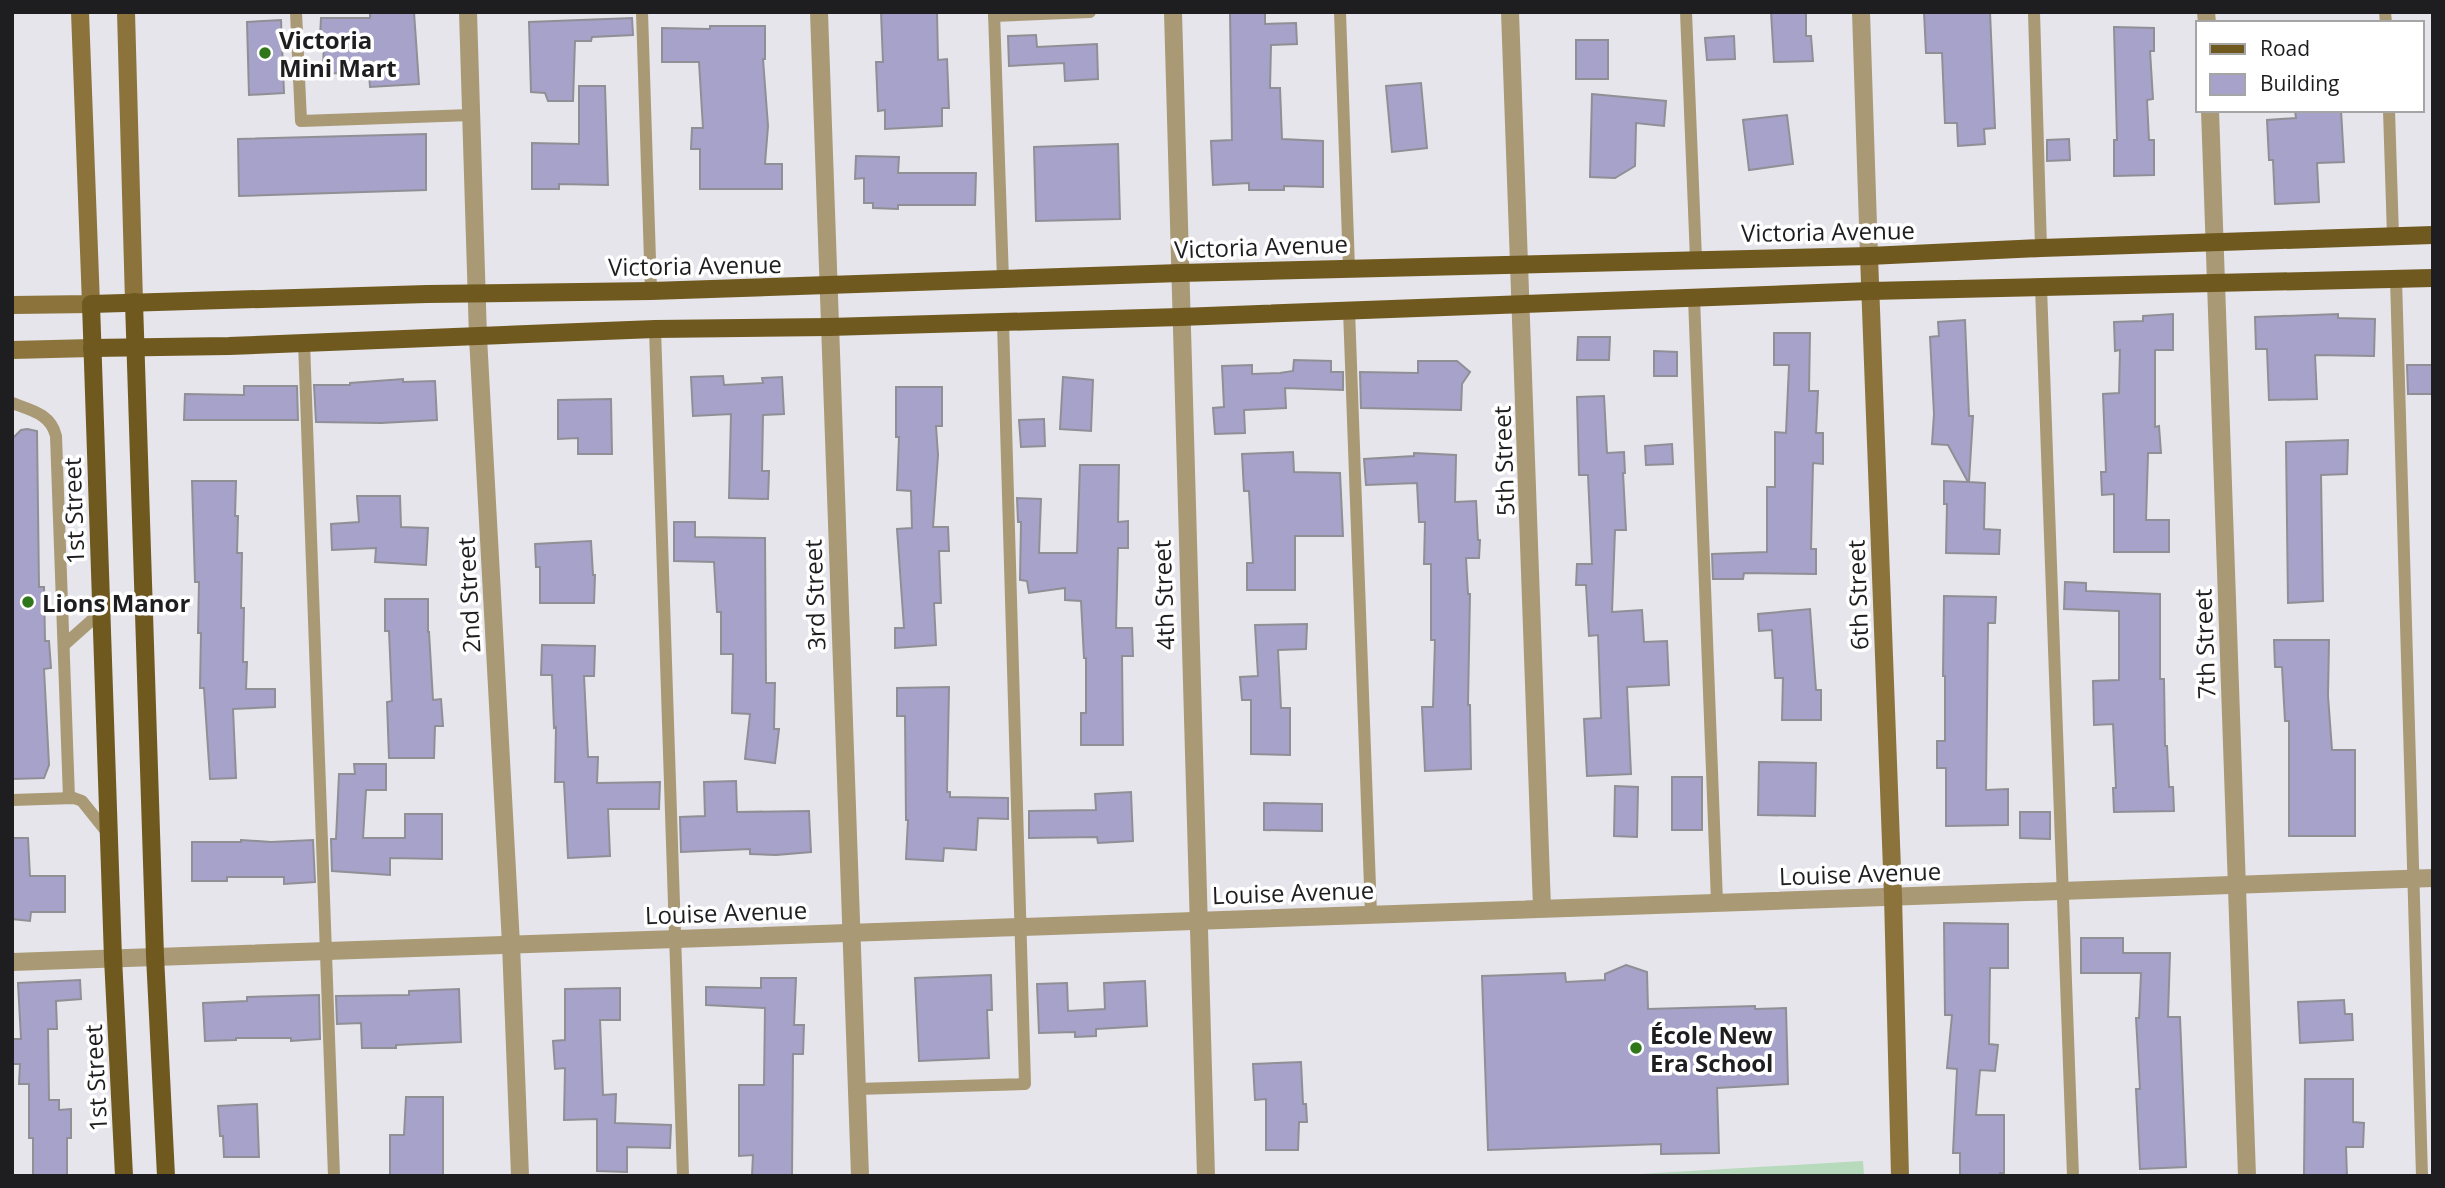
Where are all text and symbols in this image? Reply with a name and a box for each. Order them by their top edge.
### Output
legend [2196,21,2424,112]
place label: Victoria Mini Mart [279,23,397,84]
text: Road [2260,34,2310,62]
marker: Victoria Mini Mart [257,45,273,61]
text: Building [2260,69,2339,97]
street label: Victoria Avenue [1741,213,1915,249]
street label: Victoria Avenue [1174,226,1348,266]
street label: Victoria Avenue [608,247,782,283]
street label: 5th Street [1485,405,1521,517]
street label: 1st Street [55,457,91,565]
street label: 2nd Street [448,536,488,654]
street label: 3rd Street [796,539,832,651]
street label: 4th Street [1145,539,1181,651]
street label: 6th Street [1839,539,1875,651]
place label: Lions Manor [42,586,190,619]
street label: 7th Street [2186,588,2222,700]
marker: Lions Manor [20,594,36,610]
street label: Louise Avenue [1778,854,1942,892]
street label: Louise Avenue [1211,873,1375,911]
street label: Louise Avenue [644,893,808,931]
place label: École New Era School [1650,1018,1773,1079]
street label: 1st Street [76,1024,114,1132]
marker: École New Era School [1628,1040,1644,1056]

